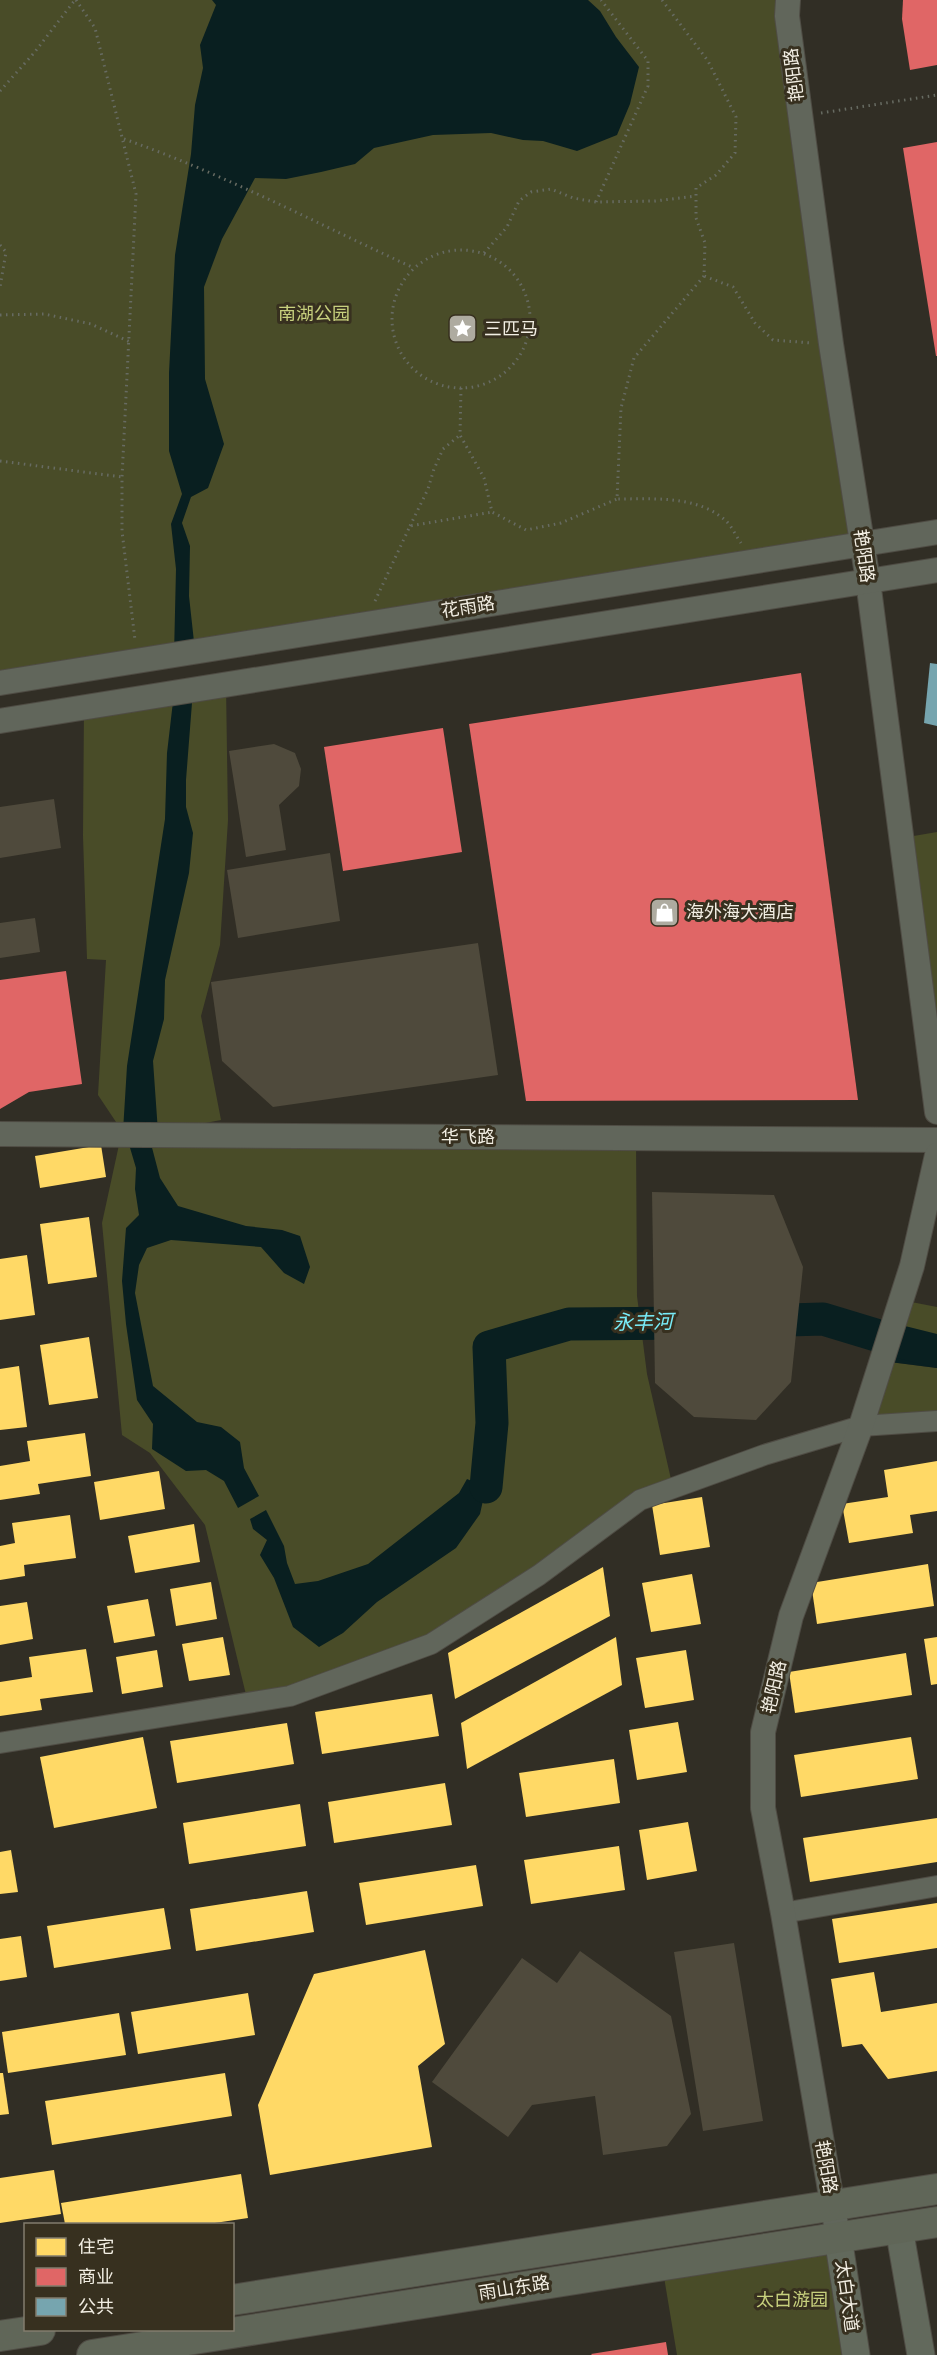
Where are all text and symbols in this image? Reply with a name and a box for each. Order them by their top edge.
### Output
street label: 艳阳路 [778,47,810,103]
park label: 南湖公园 [278,301,350,327]
place icon: 三匹马 [447,313,479,345]
place label: 三匹马 [484,316,538,342]
street label: 艳阳路 [847,527,881,585]
street label: 花雨路 [439,590,497,624]
shop icon: 海外海大酒店 [649,896,681,928]
place label: 海外海大酒店 [686,899,794,925]
street label: 华飞路 [441,1124,495,1150]
water label: 永丰河 [613,1307,677,1338]
street label: 艳阳路 [755,1658,793,1716]
street label: 艳阳路 [809,2138,843,2196]
legend [24,2223,234,2331]
text: 住宅 [78,2234,114,2260]
street label: 太白大道 [829,2259,865,2333]
text: 商业 [78,2264,114,2290]
street label: 雨山东路 [476,2270,552,2306]
park label: 太白游园 [756,2287,828,2313]
text: 公共 [78,2294,114,2320]

